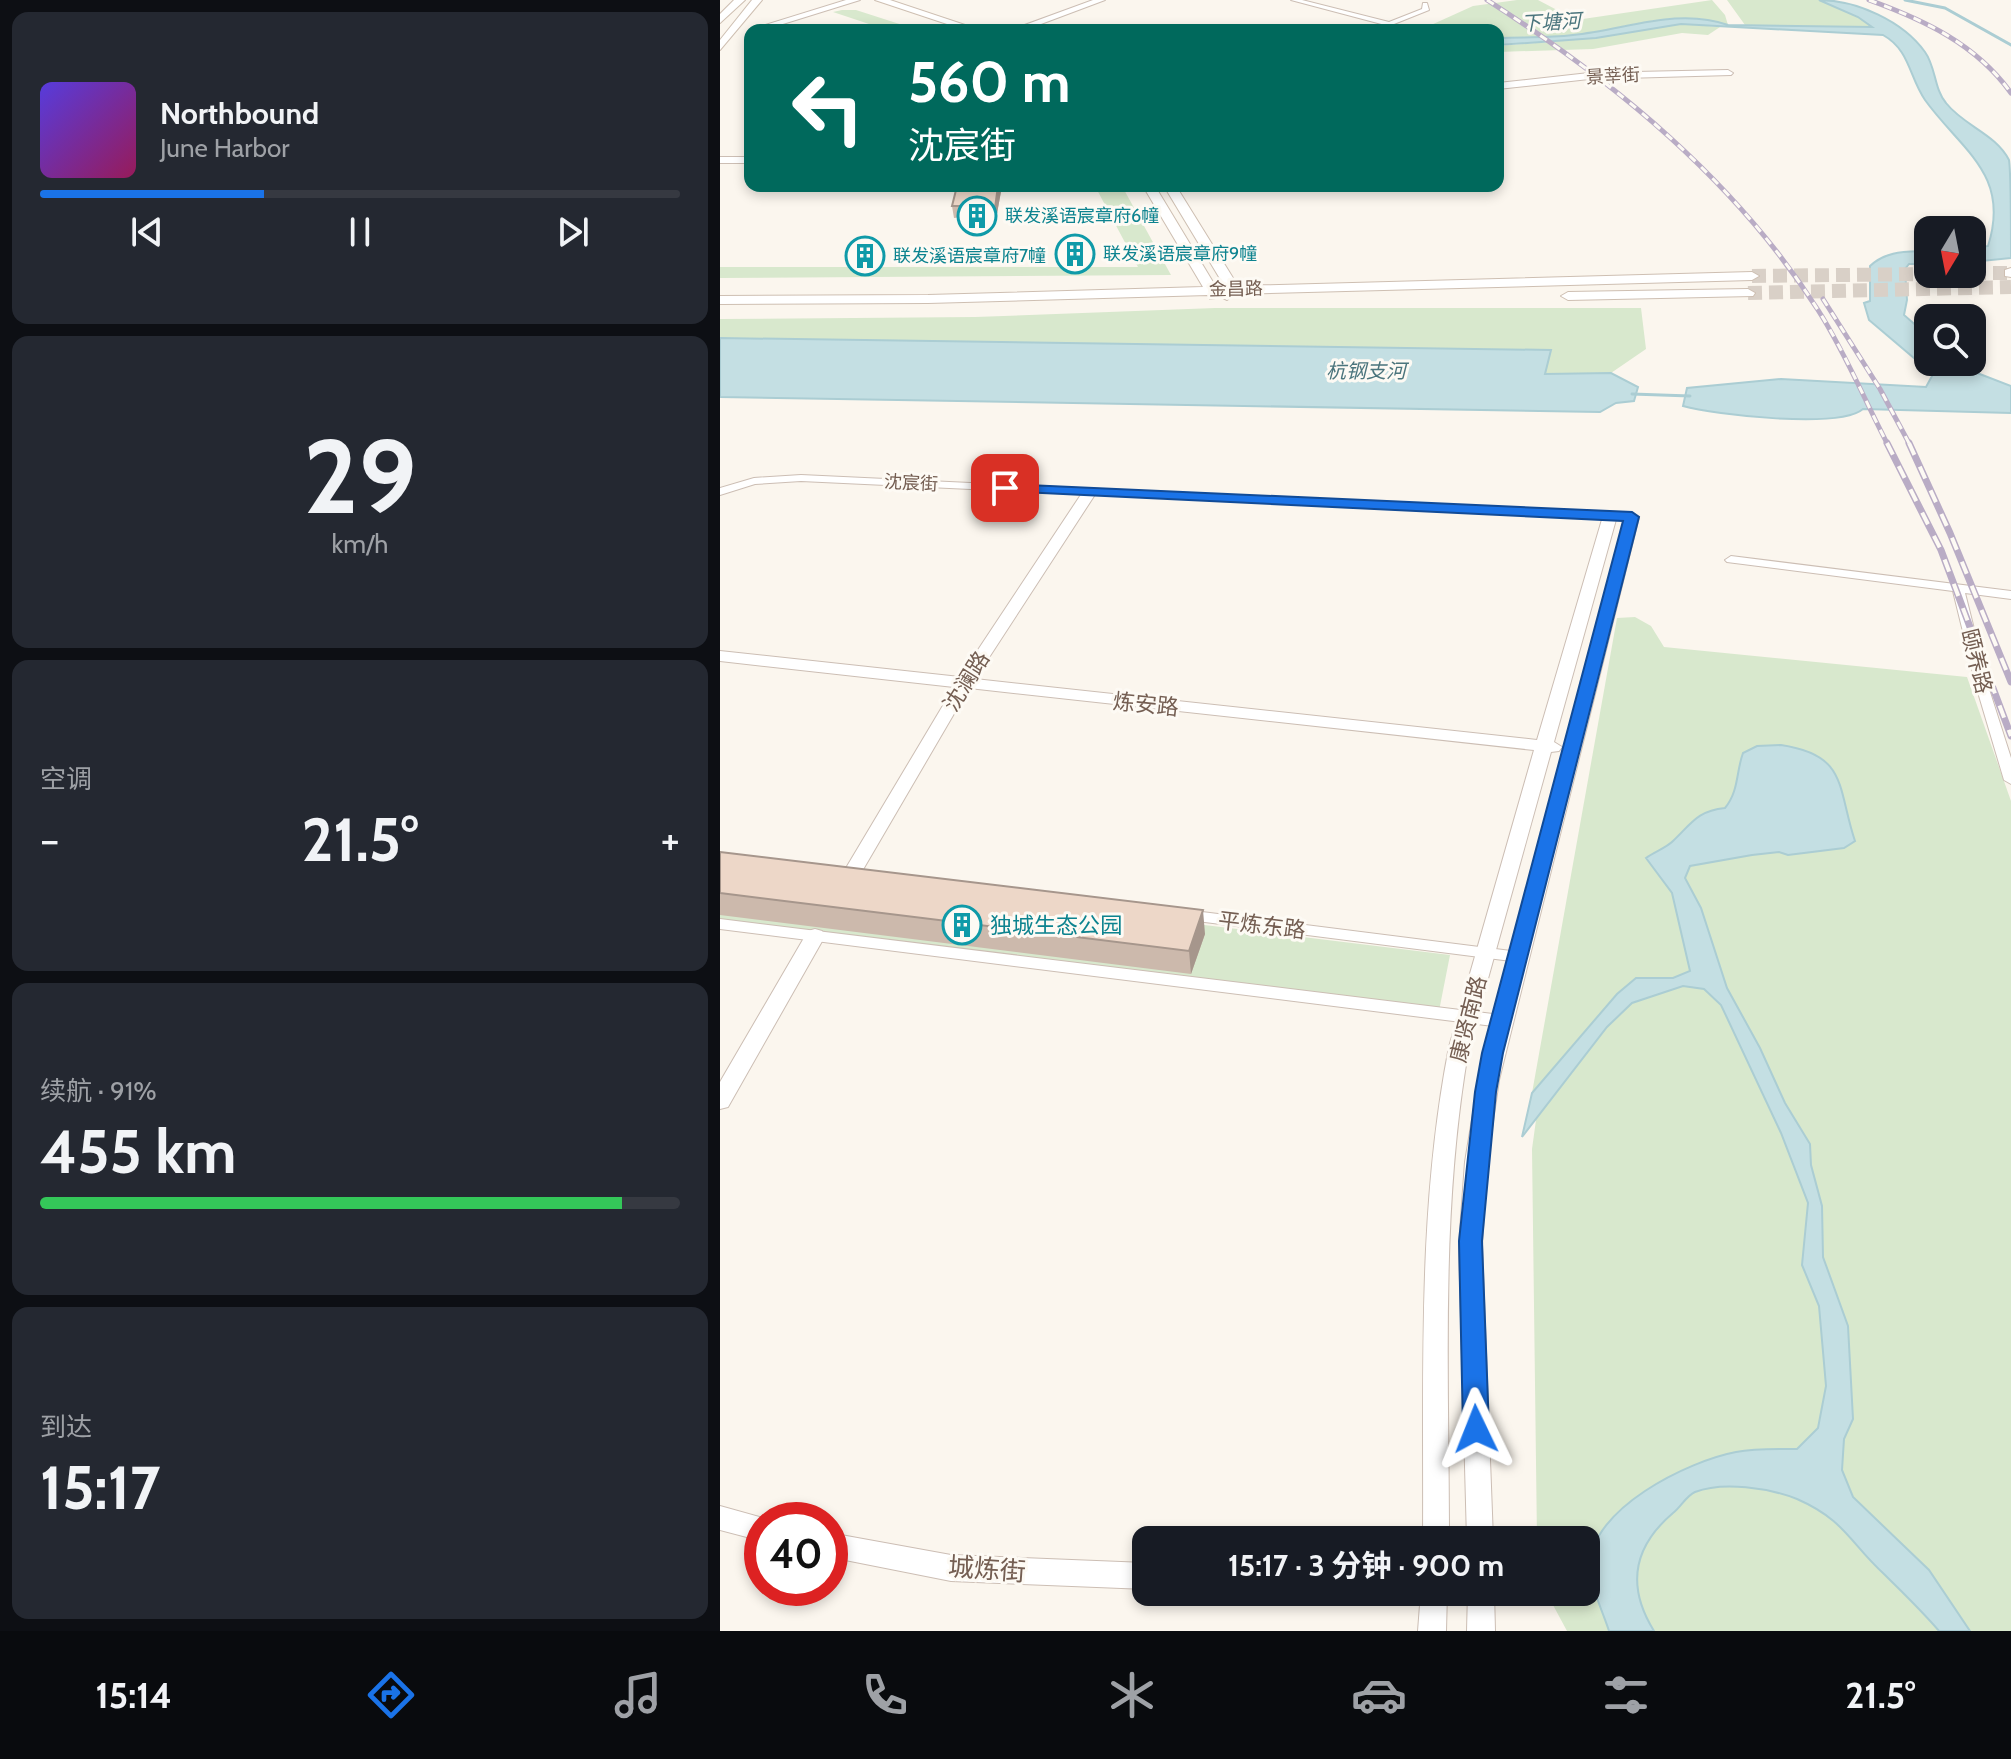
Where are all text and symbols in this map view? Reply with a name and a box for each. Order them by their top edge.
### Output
water label: 下塘河 [1520,8,1586,36]
text: 560 m [908,48,1070,116]
icon: left [776,56,880,160]
street label: 景莘街 [1585,64,1641,88]
text: Northbound [160,95,319,132]
text: 沈宸街 [908,123,1016,167]
text: June Harbor [160,132,289,164]
building icon: 联发溪语宸章府6幢 [956,195,998,237]
place label: 联发溪语宸章府6幢 [1005,205,1159,227]
icon: previous [125,210,169,254]
icon: pause [338,210,382,254]
icon: next [551,210,595,254]
north arrow [1914,216,1986,288]
map controls [1914,216,1986,376]
building icon: 联发溪语宸章府9幢 [1054,233,1096,275]
building icon: 联发溪语宸章府7幢 [844,235,886,277]
place label: 联发溪语宸章府9幢 [1103,243,1257,265]
place label: 联发溪语宸章府7幢 [893,245,1046,267]
street label: 金昌路 [1209,278,1263,300]
button: search [1914,304,1986,376]
water label: 杭钢支河 [1326,359,1410,383]
text: 29 [303,413,417,539]
pin [971,454,1039,522]
icon: arrive [983,466,1027,510]
street label: 沈宸街 [883,471,939,495]
text: km/h [332,528,388,560]
street label: 颐养路 [1955,626,1998,696]
street label: 沈澜路 [937,646,995,716]
street label: 炼安路 [1112,688,1180,721]
text: 空调 [40,763,92,795]
text: 21.5° [302,803,418,876]
text: − [40,813,59,866]
text: + [661,813,680,866]
building icon: 独城生态公园 [941,904,983,946]
street label: 平炼东路 [1217,907,1307,944]
place label: 独城生态公园 [990,912,1122,939]
street label: 康贤南路 [1445,973,1492,1065]
text: 续航 · 91% [40,1075,157,1107]
text: 455 km [40,1115,236,1188]
position arrow [1434,1387,1518,1471]
text: 到达 [40,1411,92,1443]
text: 15:17 [40,1451,160,1524]
speed limit sign: 40 [744,1502,848,1606]
text: 15:17 · 3 分钟 · 900 m [1228,1547,1504,1584]
street label: 城炼街 [947,1550,1027,1588]
icon: directions [363,1667,419,1723]
icon: music [610,1667,666,1723]
icon: phone [857,1667,913,1723]
icon: climate [1104,1667,1160,1723]
icon: car [1351,1667,1407,1723]
icon: filters [1598,1667,1654,1723]
text: 15:14 [96,1673,172,1717]
text: 21.5° [1845,1673,1915,1717]

